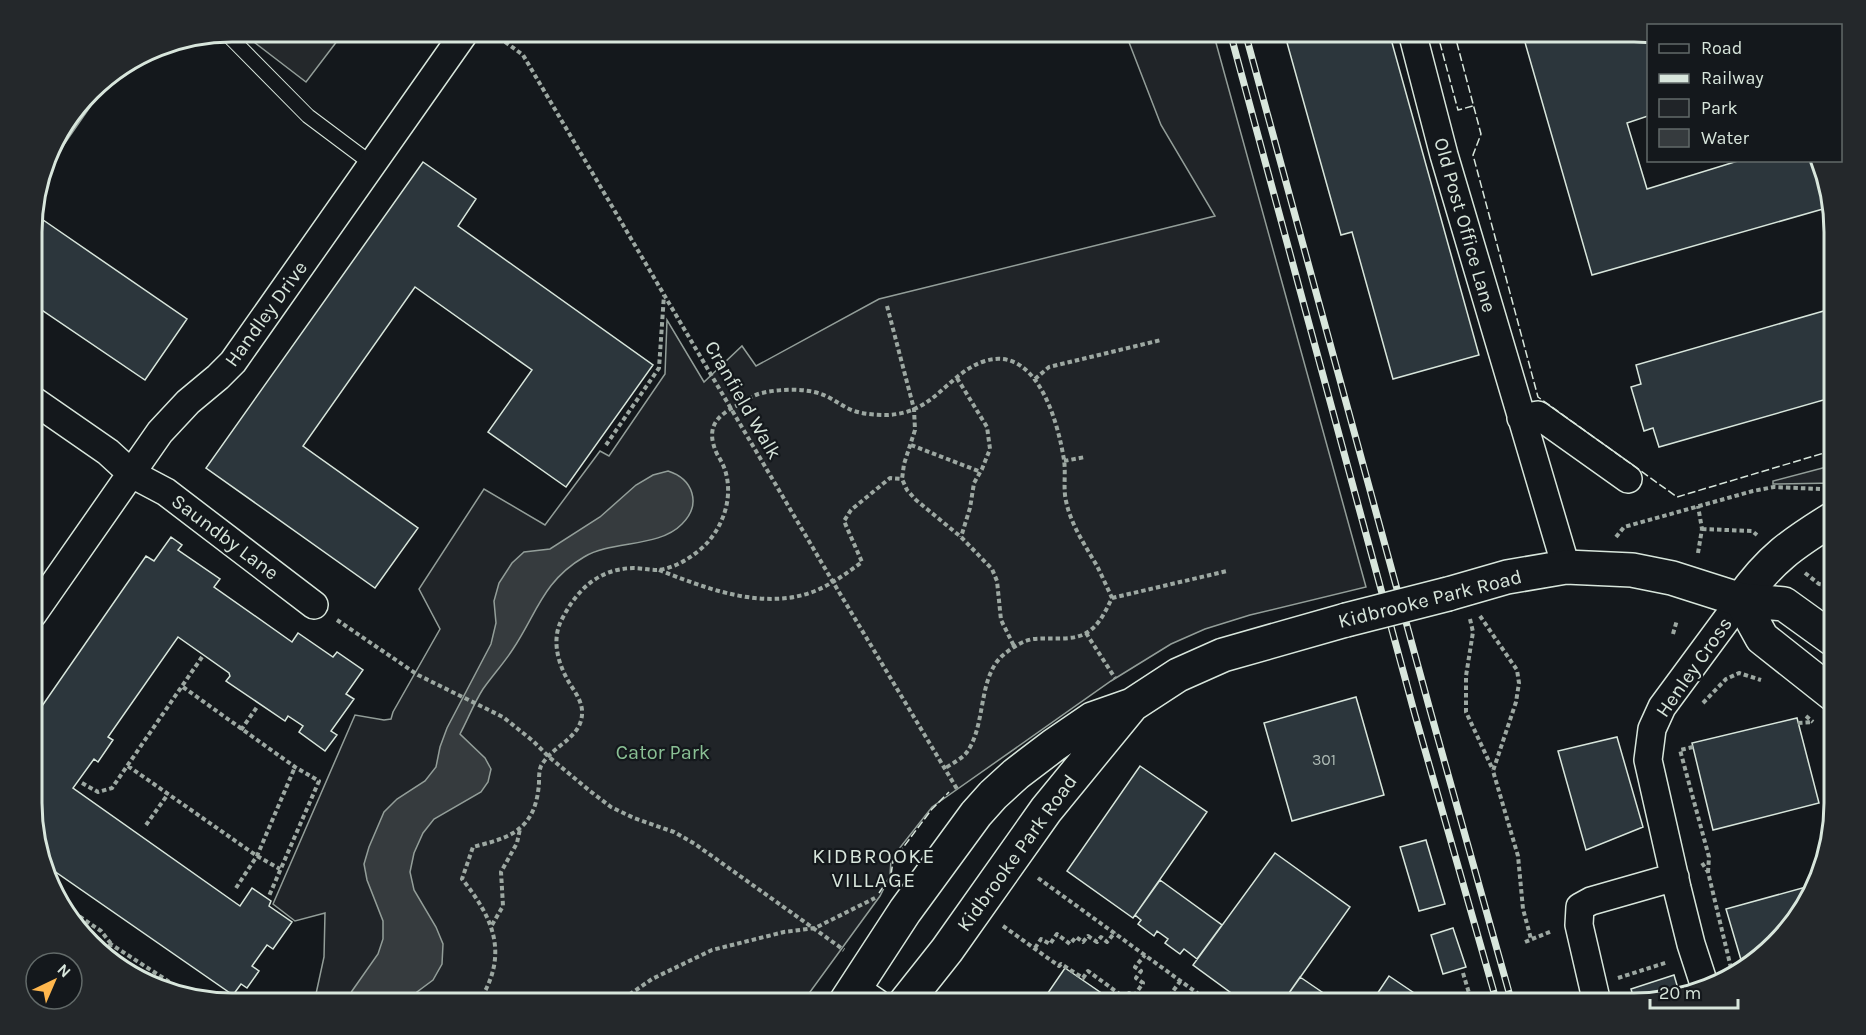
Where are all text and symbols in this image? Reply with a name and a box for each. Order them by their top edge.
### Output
legend [1647,24,1842,162]
text: Road [1701,37,1742,59]
text: Railway [1701,67,1764,89]
text: Park [1701,97,1738,119]
text: Water [1701,127,1749,149]
street label: Old Post Office Lane [1429,135,1501,315]
street label: Handley Drive [220,257,312,371]
street label: Cranfield Walk [700,337,786,463]
street label: Saundby Lane [167,489,283,585]
street label: Kidbrooke Park Road [1336,565,1524,633]
street label: Henley Cross [1651,612,1737,722]
park label: Cator Park [616,741,710,764]
house number: 301 [1312,750,1336,769]
street label: Kidbrooke Park Road [952,770,1082,936]
district label: KIDBROOKE VILLAGE [812,844,936,892]
north arrow [24,951,84,1011]
text: N [53,960,75,981]
scale bar [1650,972,1738,1010]
text: 20 m [1659,982,1701,1004]

